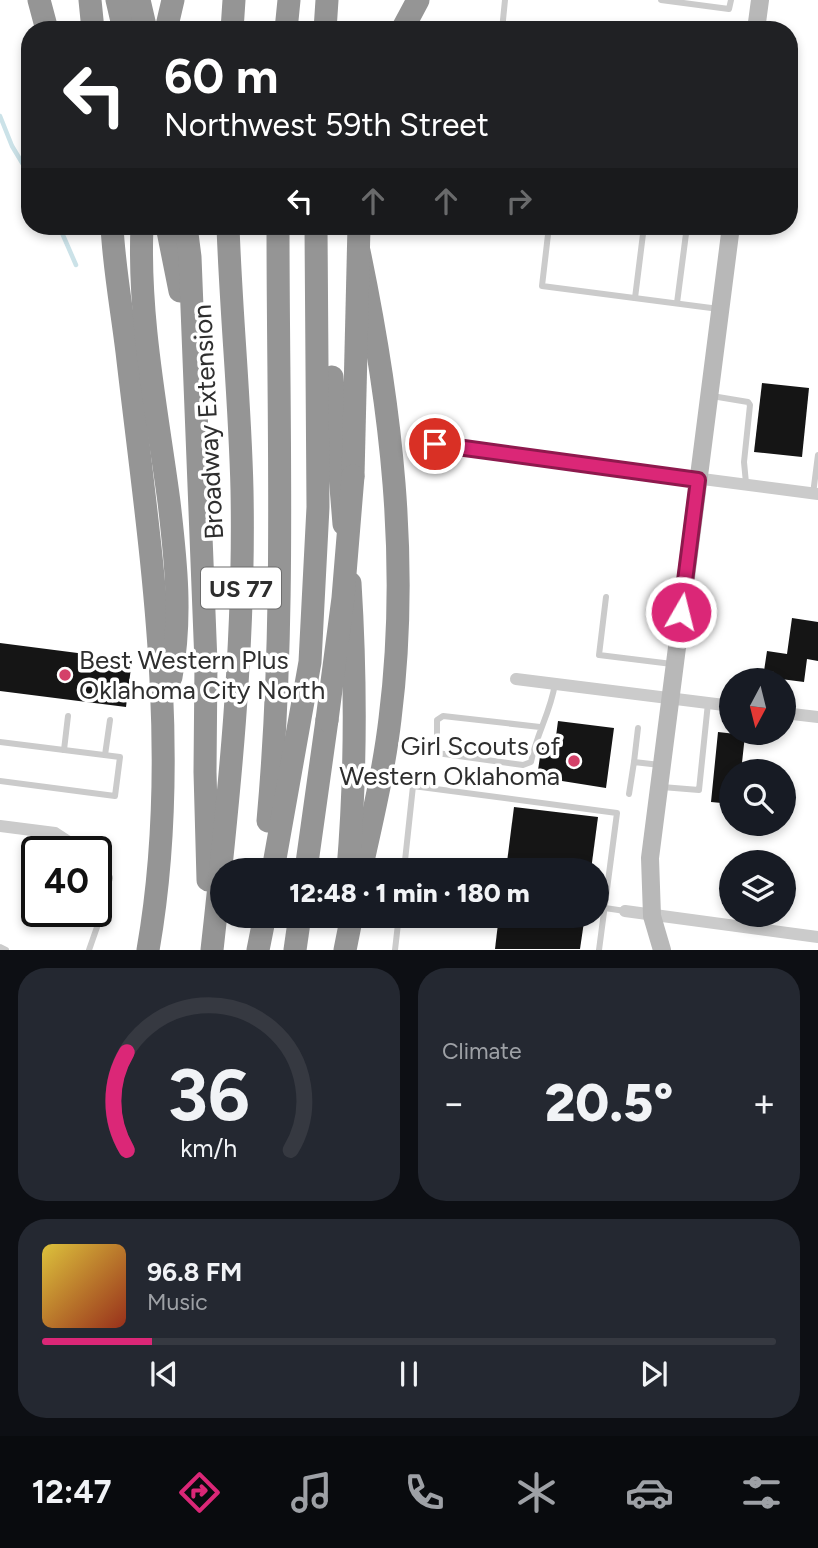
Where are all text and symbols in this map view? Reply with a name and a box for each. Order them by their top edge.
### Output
text: 60 m [164,46,279,105]
icon: left [49,49,140,140]
text: Northwest 59th Street [164,106,489,144]
icon: left [281,182,319,220]
icon: ahead [354,182,392,220]
icon: ahead [427,182,465,220]
icon: right [500,182,538,220]
street label: Broadway Extension [186,304,230,540]
pin [405,414,465,474]
icon: arrive [416,425,454,463]
road number: US 77 [201,568,281,608]
position arrow [644,575,718,649]
place label: Best Western Plus Oklahoma City North [79,644,325,706]
marker: Best Western Plus Oklahoma City North [57,667,73,683]
north arrow [719,668,796,746]
map controls [719,668,796,927]
place label: Girl Scouts of Western Oklahoma [339,730,560,792]
marker: Girl Scouts of Western Oklahoma [566,753,582,769]
button: search [719,759,796,836]
speed limit sign: 40 [21,836,112,927]
button: layers [719,850,796,927]
text: 12:48 · 1 min · 180 m [289,877,530,909]
text: Climate [442,1037,521,1065]
text: 36 [168,1052,250,1139]
text: 20.5° [545,1072,673,1134]
text: − [442,1080,466,1126]
text: + [752,1080,776,1126]
text: km/h [180,1133,238,1163]
text: 96.8 FM [147,1256,242,1288]
text: Music [147,1288,208,1316]
icon: previous [145,1355,183,1393]
icon: pause [390,1355,428,1393]
icon: next [635,1355,673,1393]
icon: directions [175,1468,224,1517]
icon: music [287,1468,336,1517]
icon: phone [400,1468,449,1517]
icon: climate [512,1468,561,1517]
icon: car [625,1468,674,1517]
icon: filters [737,1468,786,1517]
text: 12:47 [32,1473,111,1511]

